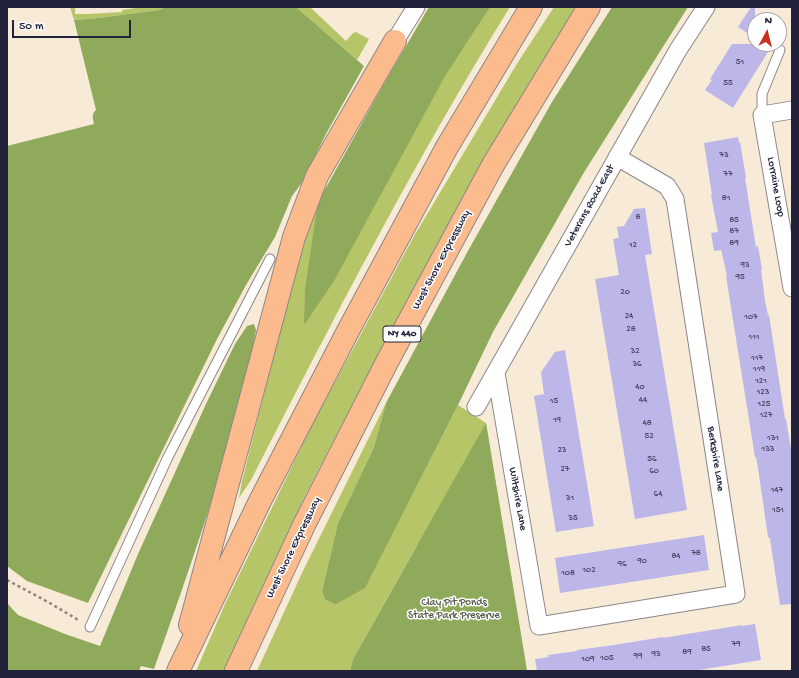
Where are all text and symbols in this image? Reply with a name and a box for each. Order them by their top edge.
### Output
scale bar [14,12,133,38]
north arrow [747,12,787,52]
text: N [764,15,773,27]
text: 50 m [19,20,44,34]
house number: 51 [736,58,744,68]
house number: 55 [723,79,733,89]
house number: 73 [719,151,729,161]
street label: Lorraine Loop [763,156,787,218]
street label: Veterans Road East [562,163,618,249]
house number: 77 [723,170,733,180]
house number: 81 [722,194,730,204]
street label: West Shore Expressway [410,208,474,312]
house number: 8 [636,213,640,223]
house number: 85 [729,216,739,226]
house number: 87 [729,227,739,237]
house number: 89 [729,239,739,249]
house number: 12 [629,241,637,251]
house number: 93 [740,261,750,271]
house number: 95 [735,273,745,283]
house number: 20 [620,288,630,298]
house number: 24 [625,312,633,322]
house number: 107 [744,313,758,323]
house number: 28 [626,325,636,335]
road number: NY 440 [383,326,421,342]
house number: 111 [749,333,759,343]
house number: 32 [630,347,640,357]
house number: 117 [751,354,763,364]
house number: 36 [632,360,642,370]
house number: 119 [753,365,765,375]
house number: 121 [755,377,767,387]
house number: 40 [635,383,645,393]
house number: 123 [757,388,769,398]
house number: 44 [639,396,647,406]
house number: 15 [550,397,558,407]
house number: 125 [758,400,770,410]
house number: 127 [760,411,772,421]
house number: 19 [553,416,561,426]
house number: 48 [642,419,652,429]
street label: Berkshire Lane [703,426,727,492]
house number: 52 [644,432,654,442]
house number: 131 [767,434,779,444]
house number: 133 [762,445,774,455]
house number: 23 [557,446,567,456]
house number: 56 [647,455,657,465]
house number: 27 [560,465,570,475]
street label: Wiltshire Lane [505,466,529,532]
house number: 60 [649,467,659,477]
house number: 147 [771,486,783,496]
house number: 64 [654,490,662,500]
house number: 31 [566,494,574,504]
street label: West Shore Expressway [264,495,324,601]
house number: 151 [772,506,784,516]
house number: 35 [568,514,578,524]
house number: 78 [691,549,701,559]
house number: 84 [671,552,681,562]
house number: 90 [637,557,647,567]
house number: 96 [617,560,627,570]
house number: 102 [582,566,596,576]
house number: 108 [561,569,575,579]
park label: Clay Pit Ponds State Park Preserve [408,596,500,622]
house number: 79 [731,640,741,650]
house number: 85 [701,645,711,655]
house number: 89 [682,648,692,658]
house number: 93 [651,650,661,660]
house number: 99 [633,652,643,662]
house number: 105 [600,654,614,664]
house number: 109 [581,655,595,665]

